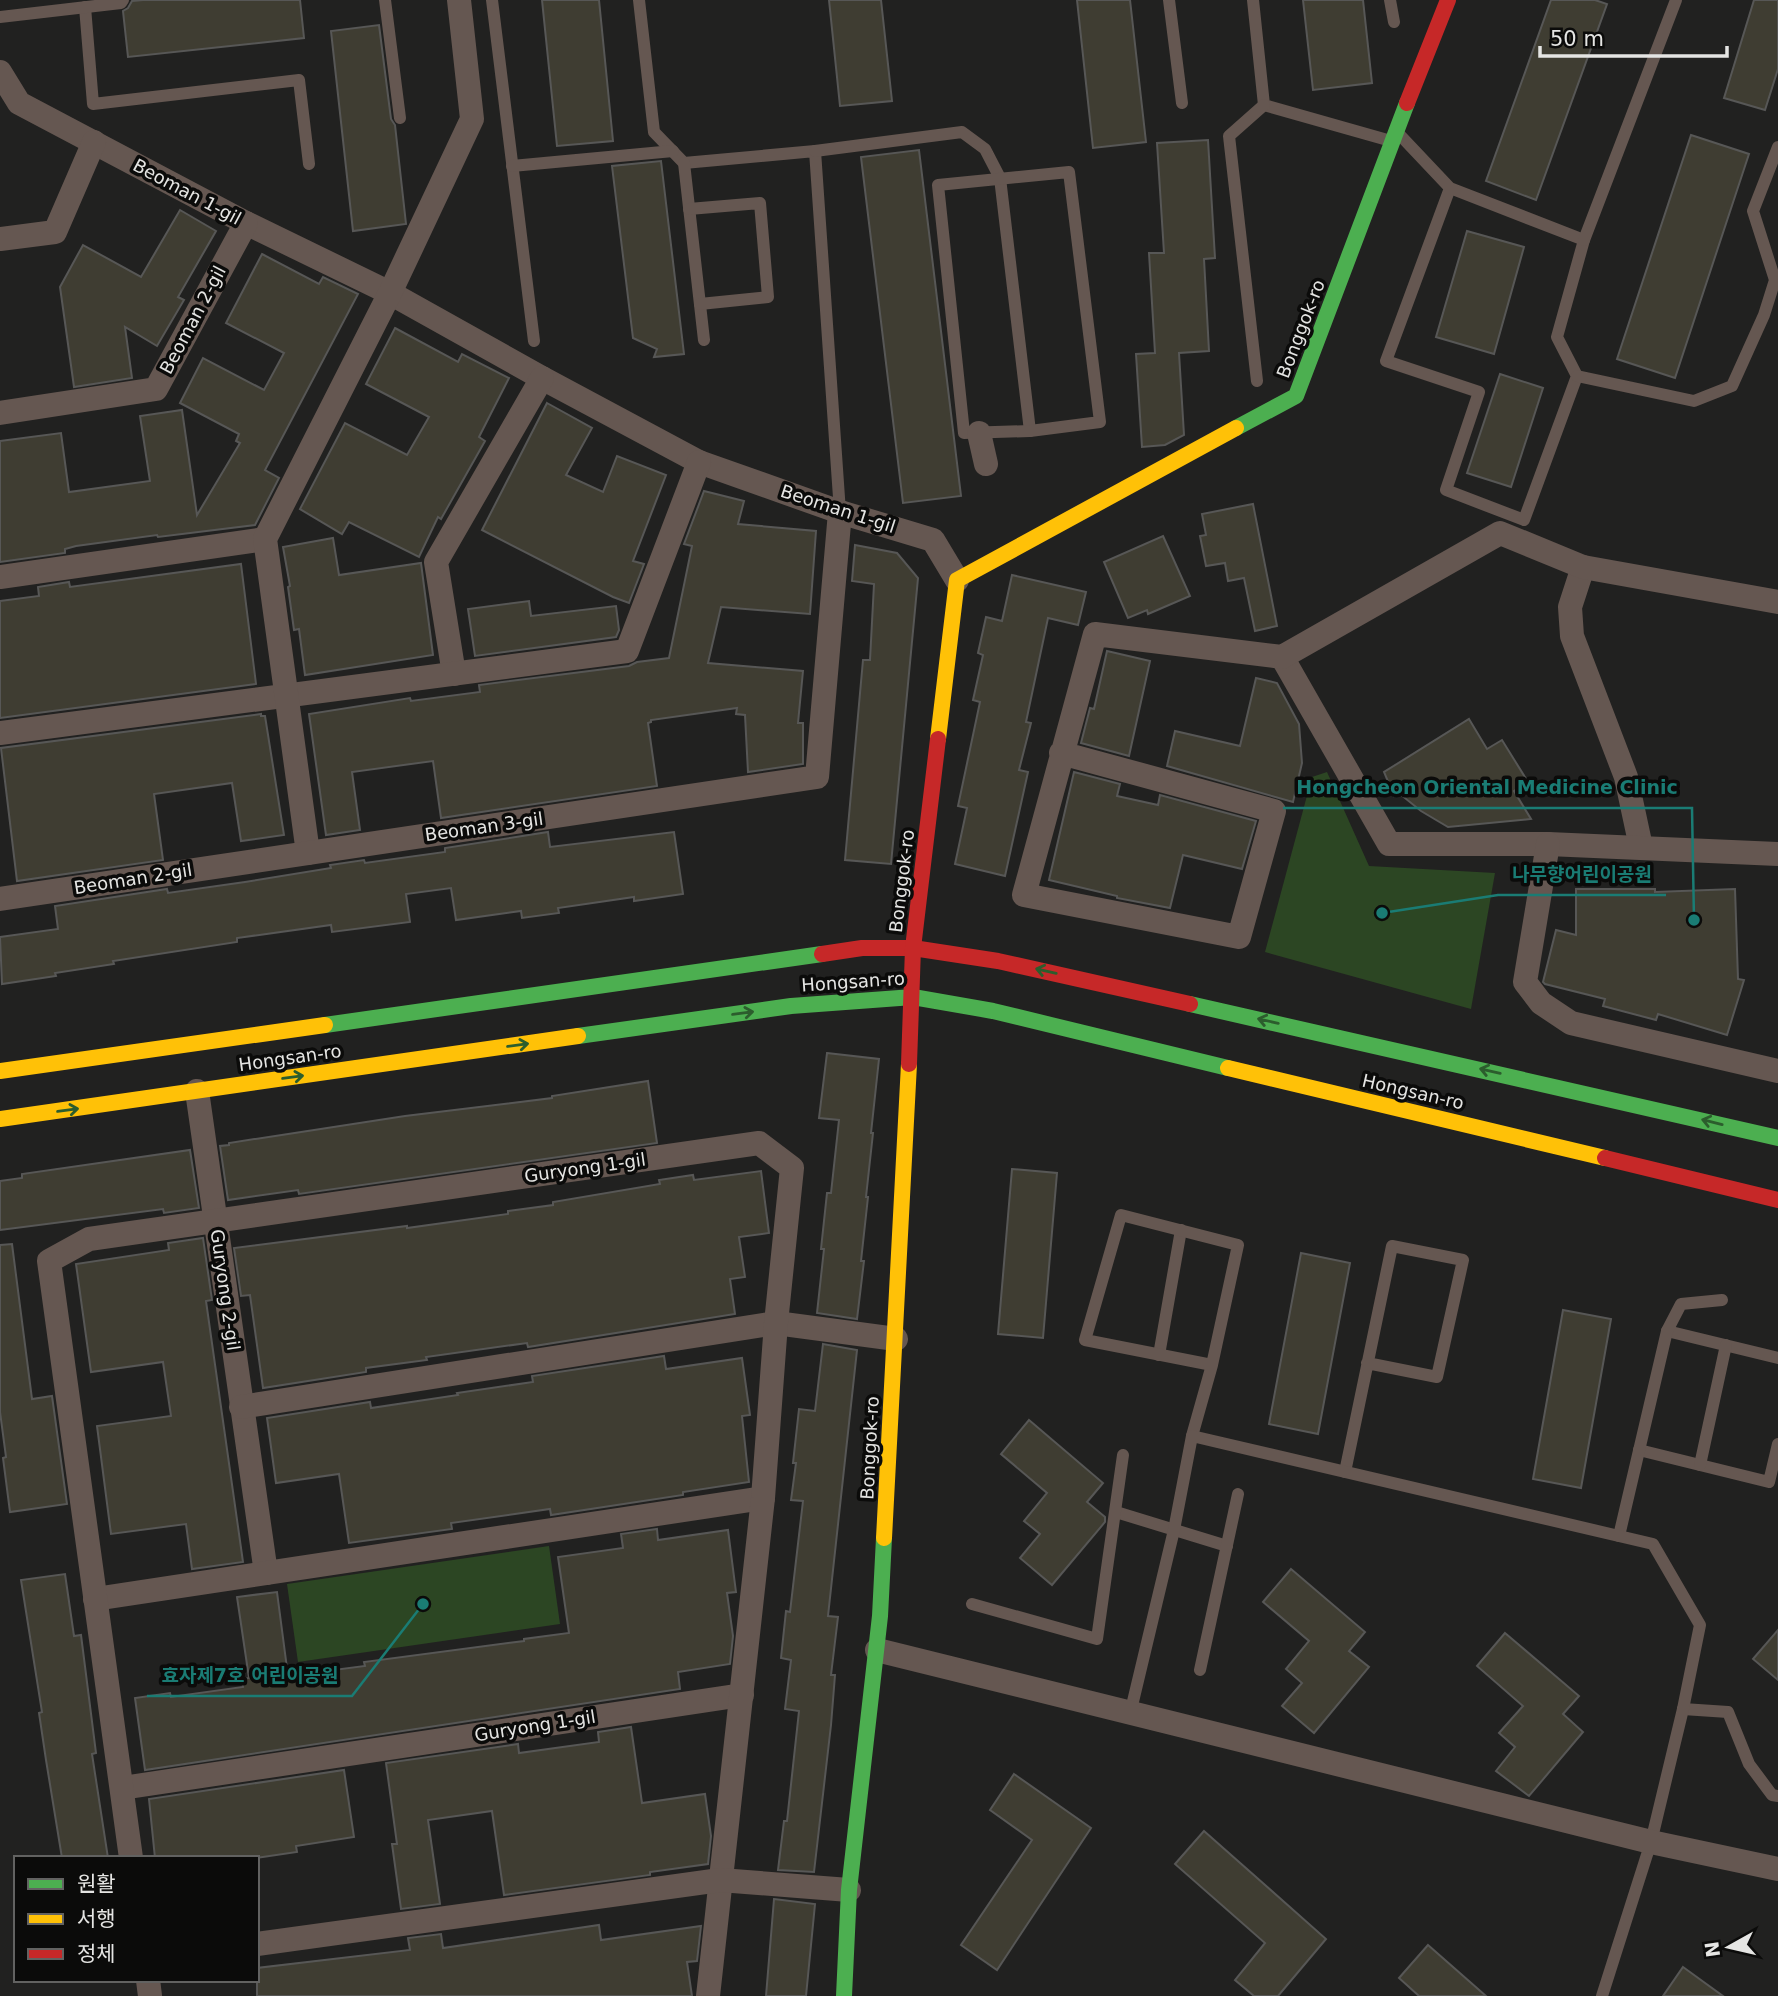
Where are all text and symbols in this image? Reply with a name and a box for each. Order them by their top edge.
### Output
scale bar [1540,14,1727,58]
text: 50 m [1550,27,1604,51]
street label: Beoman 1-gil [130,154,245,229]
street label: Beoman 2-gil [155,262,230,377]
street label: Bonggok-ro [1272,277,1329,381]
street label: Beoman 1-gil [778,480,898,537]
callout: Hongcheon Oriental Medicine Clinic [1283,768,1692,808]
text: Hongcheon Oriental Medicine Clinic [1296,776,1678,798]
street label: Beoman 3-gil [423,808,545,845]
street label: Bonggok-ro [885,828,918,934]
callout: 나무향어린이공원 [1498,855,1666,895]
street label: Beoman 2-gil [72,859,194,898]
text: 나무향어린이공원 [1512,863,1652,885]
one-way arrow [1035,964,1058,978]
street label: Hongsan-ro [800,967,905,996]
one-way arrow [731,1006,754,1019]
one-way arrow [1257,1014,1280,1028]
one-way arrow [506,1038,529,1051]
street label: Hongsan-ro [237,1040,343,1075]
one-way arrow [1479,1064,1502,1077]
one-way arrow [281,1070,304,1083]
street label: Hongsan-ro [1360,1070,1466,1113]
one-way arrow [56,1103,78,1116]
one-way arrow [1701,1115,1724,1128]
street label: Guryong 1-gil [523,1149,647,1186]
street label: Guryong 2-gil [207,1228,244,1352]
street label: Bonggok-ro [856,1396,883,1500]
callout: 효자제7호 어린이공원 [147,1656,352,1696]
text: 효자제7호 어린이공원 [161,1664,339,1686]
street label: Guryong 1-gil [473,1706,597,1745]
legend [14,1856,259,1982]
text: 원활 [77,1872,116,1896]
text: 서행 [77,1907,116,1931]
north arrow [1694,1912,1764,1982]
text: N [1700,1940,1724,1959]
text: 정체 [77,1942,116,1966]

